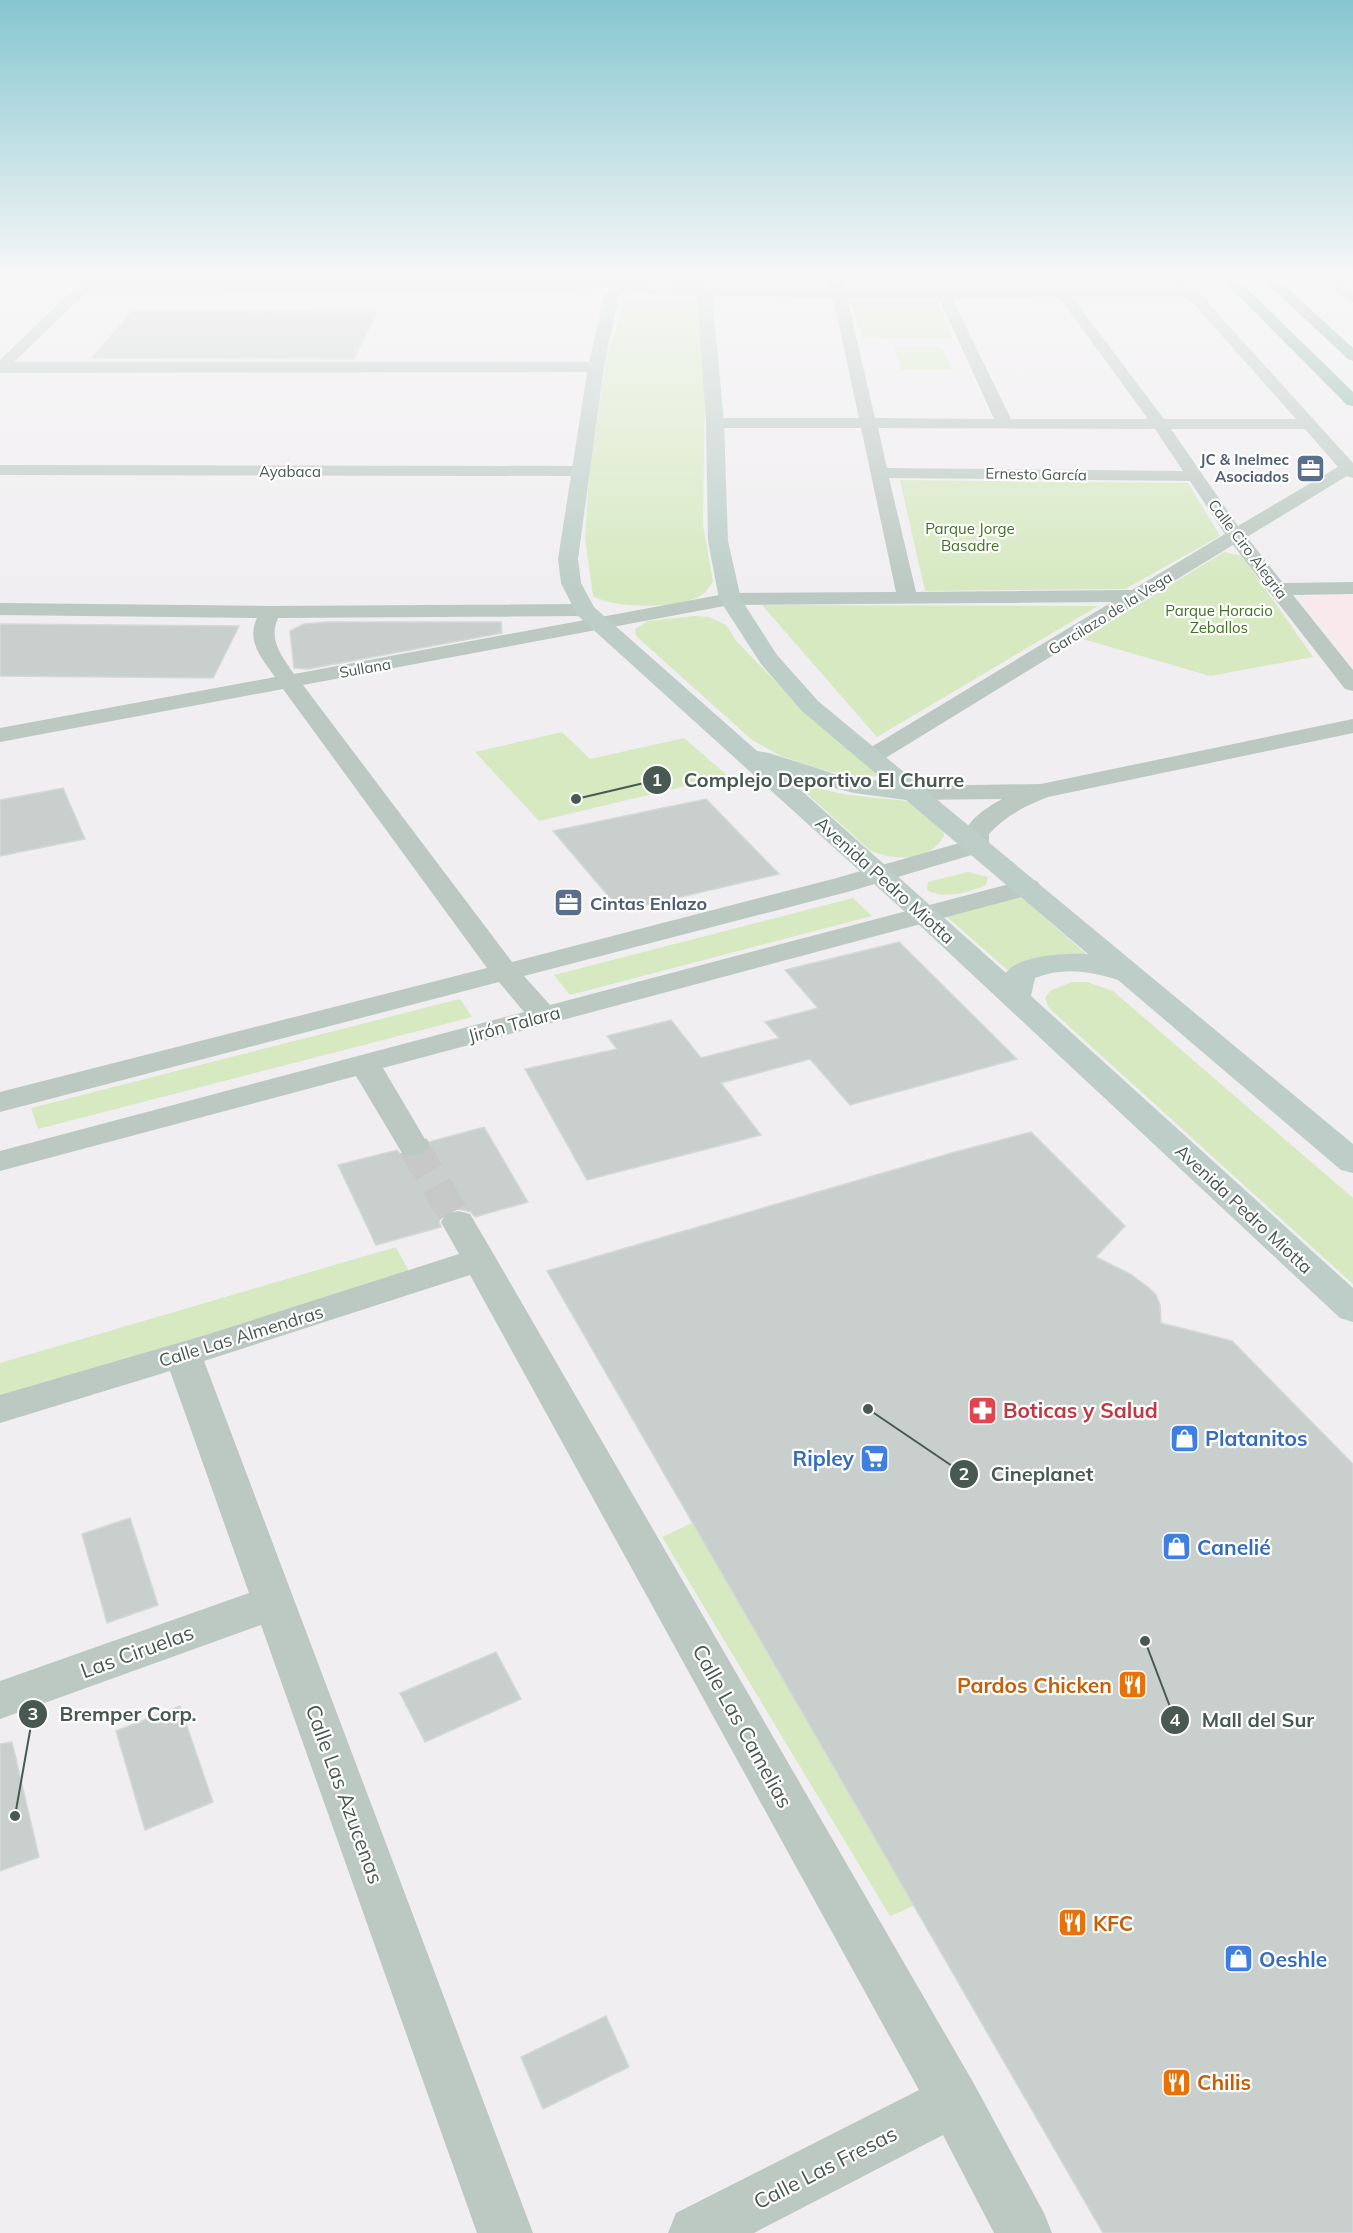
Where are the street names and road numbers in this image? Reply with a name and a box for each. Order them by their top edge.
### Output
street label: Ayabaca [259,462,321,481]
street label: Ernesto García [985,464,1087,484]
street label: Calle Ciro Alegria [1204,495,1292,603]
street label: Garcilazo de la Vega [1045,567,1175,659]
street label: Sullana [338,654,392,682]
street label: Avenida Pedro Miotta [811,811,959,949]
street label: Jirón Talara [465,1001,563,1047]
street label: Avenida Pedro Miotta [1171,1139,1317,1279]
street label: Calle Las Almendras [156,1300,326,1372]
street label: Las Ciruelas [77,1619,197,1683]
street label: Calle Las Camelias [687,1640,799,1812]
street label: Calle Las Azucenas [300,1701,390,1887]
street label: Calle Las Fresas [749,2120,901,2214]

